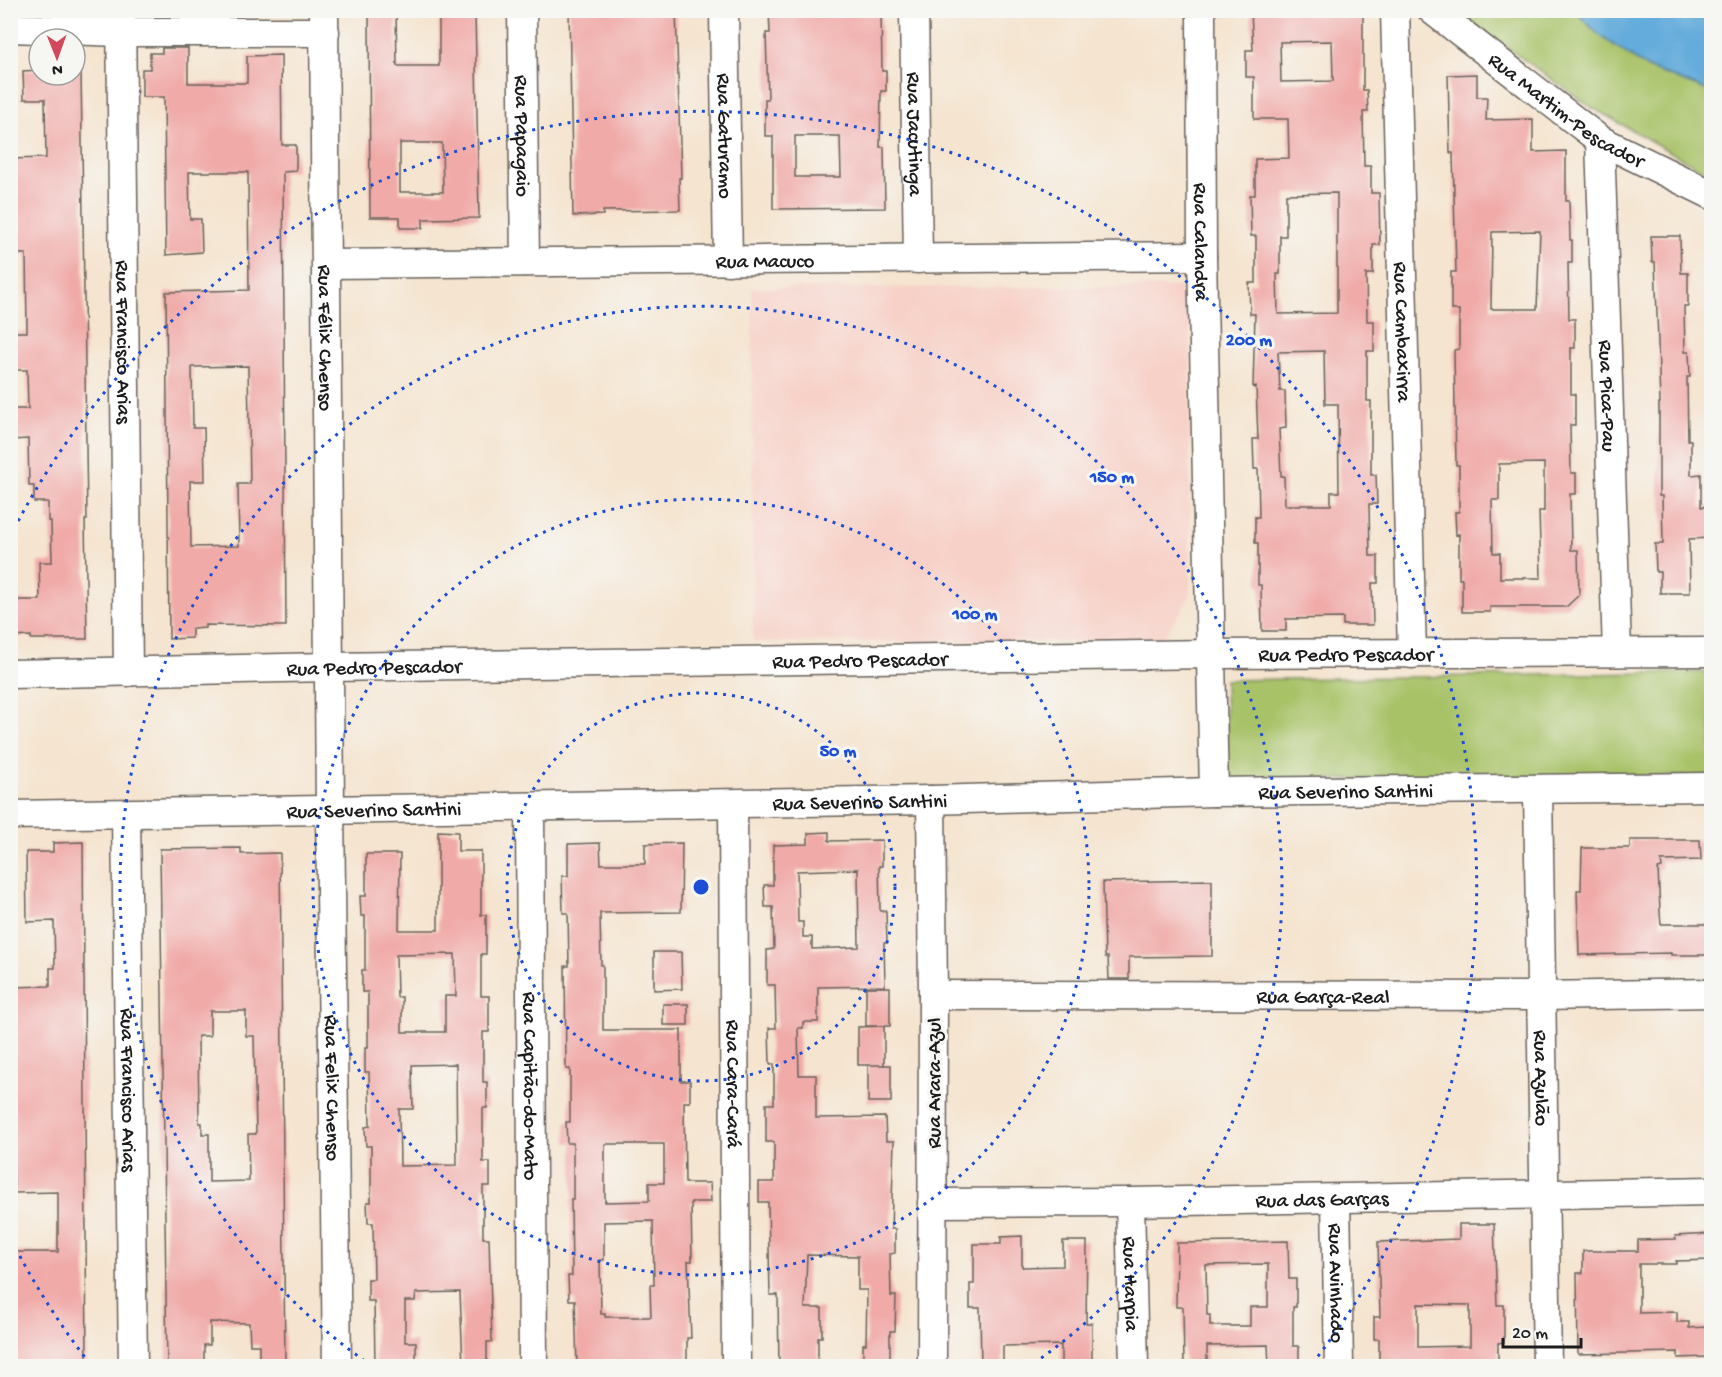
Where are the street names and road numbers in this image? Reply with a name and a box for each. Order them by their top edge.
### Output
street label: Rua Martim-Pescador [1482,49,1649,176]
street label: Rua Jacutinga [899,72,926,198]
street label: Rua Gaturamo [709,73,736,199]
street label: Rua Papagaio [507,75,533,197]
street label: Rua Calandra [1186,183,1212,303]
street label: Rua Macuco [715,251,815,276]
street label: Rua Francisco Arias [108,260,134,425]
street label: Rua Cambaxirra [1386,261,1414,404]
street label: Rua Félix Chenso [310,265,336,411]
street label: Rua Pica-Pau [1591,339,1619,453]
street label: Rua Pedro Pescador [1258,644,1435,670]
street label: Rua Pedro Pescador [772,649,949,676]
street label: Rua Pedro Pescador [286,656,463,684]
street label: Rua Severino Santini [1258,781,1434,808]
street label: Rua Severino Santini [772,791,948,819]
street label: Rua Severino Santini [286,799,462,826]
street label: Rua Garça-Real [1256,987,1390,1012]
street label: Rua Capitão-do-Mato [515,992,541,1181]
street label: Rua Francisco Arias [112,1008,140,1173]
street label: Rua Felix Chenso [317,1015,343,1161]
street label: Rua Arara-Azul [924,1018,949,1148]
street label: Rua Cara-Cará [718,1020,744,1150]
street label: Rua Azulão [1526,1030,1552,1126]
street label: Rua das Garças [1255,1188,1390,1216]
street label: Rua Avinhado [1320,1223,1348,1343]
street label: Rua Harpia [1115,1236,1142,1333]

